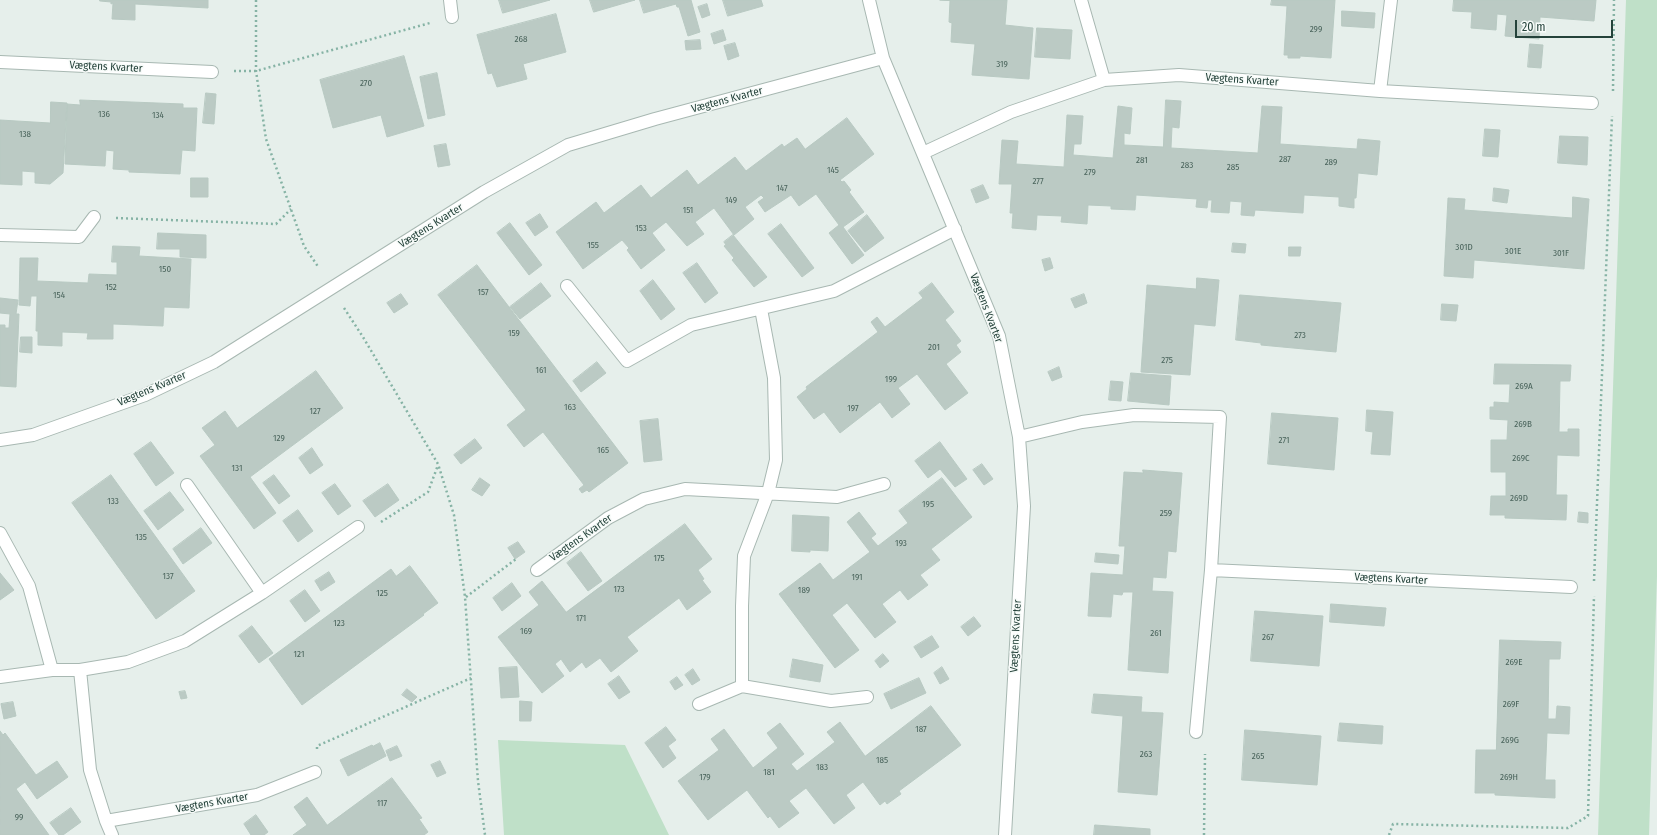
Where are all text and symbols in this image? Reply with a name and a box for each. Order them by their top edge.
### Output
scale bar [1517,12,1615,38]
text: 20 m [1522,20,1546,34]
house number: 299 [1310,24,1322,34]
house number: 268 [515,34,527,44]
street label: Vægtens Kvarter [69,58,143,76]
house number: 319 [996,59,1008,69]
street label: Vægtens Kvarter [1205,71,1279,89]
house number: 270 [360,78,372,88]
street label: Vægtens Kvarter [690,84,764,116]
house number: 136 [98,109,110,119]
house number: 134 [152,110,164,120]
house number: 138 [19,129,31,139]
house number: 287 [1279,154,1291,164]
house number: 281 [1136,155,1148,165]
house number: 289 [1325,157,1337,167]
house number: 283 [1181,160,1193,170]
house number: 285 [1227,162,1239,172]
house number: 145 [827,165,839,175]
house number: 279 [1084,167,1096,177]
house number: 277 [1032,176,1044,186]
house number: 147 [776,183,788,193]
house number: 149 [725,195,737,205]
street label: Vægtens Kvarter [396,201,466,251]
house number: 151 [683,205,693,215]
house number: 153 [635,223,647,233]
house number: 155 [587,240,599,250]
house number: 301D [1455,242,1473,252]
house number: 301E [1505,246,1521,256]
house number: 301F [1553,248,1569,258]
house number: 150 [159,264,171,274]
street label: Vægtens Kvarter [967,271,1005,345]
house number: 152 [105,282,117,292]
house number: 157 [477,287,489,297]
house number: 154 [53,290,65,300]
house number: 159 [508,328,520,338]
house number: 273 [1294,330,1306,340]
house number: 201 [928,342,940,352]
house number: 275 [1161,355,1173,365]
house number: 161 [535,365,547,375]
street label: Vægtens Kvarter [116,369,188,409]
house number: 199 [885,374,897,384]
house number: 269A [1515,381,1533,391]
house number: 163 [564,402,576,412]
house number: 197 [847,403,859,413]
house number: 127 [309,406,321,416]
house number: 269B [1514,419,1532,429]
house number: 129 [273,433,285,443]
house number: 271 [1279,435,1289,445]
house number: 165 [597,445,609,455]
house number: 269C [1512,453,1530,463]
house number: 131 [232,463,242,473]
house number: 269D [1510,493,1528,503]
house number: 133 [107,496,119,506]
house number: 195 [922,499,934,509]
house number: 259 [1160,508,1172,518]
street label: Vægtens Kvarter [547,512,615,564]
house number: 135 [135,532,147,542]
house number: 193 [895,538,907,548]
house number: 175 [653,553,665,563]
street label: Vægtens Kvarter [1354,570,1428,588]
house number: 137 [162,571,174,581]
house number: 191 [851,572,863,582]
house number: 173 [613,584,625,594]
house number: 189 [798,585,810,595]
house number: 125 [376,588,388,598]
street label: Vægtens Kvarter [1007,599,1025,673]
house number: 171 [576,613,586,623]
house number: 123 [333,618,345,628]
house number: 169 [520,626,532,636]
house number: 261 [1150,628,1162,638]
house number: 267 [1262,632,1274,642]
house number: 121 [294,649,304,659]
house number: 269E [1506,657,1522,667]
house number: 269F [1503,699,1519,709]
house number: 187 [915,724,927,734]
house number: 269G [1501,735,1519,745]
house number: 263 [1140,749,1152,759]
house number: 265 [1252,751,1264,761]
house number: 185 [876,755,888,765]
house number: 183 [816,762,828,772]
house number: 181 [763,767,775,777]
house number: 179 [699,772,711,782]
house number: 269H [1500,772,1518,782]
street label: Vægtens Kvarter [175,790,249,816]
house number: 117 [377,798,387,808]
house number: 99 [15,812,23,822]

